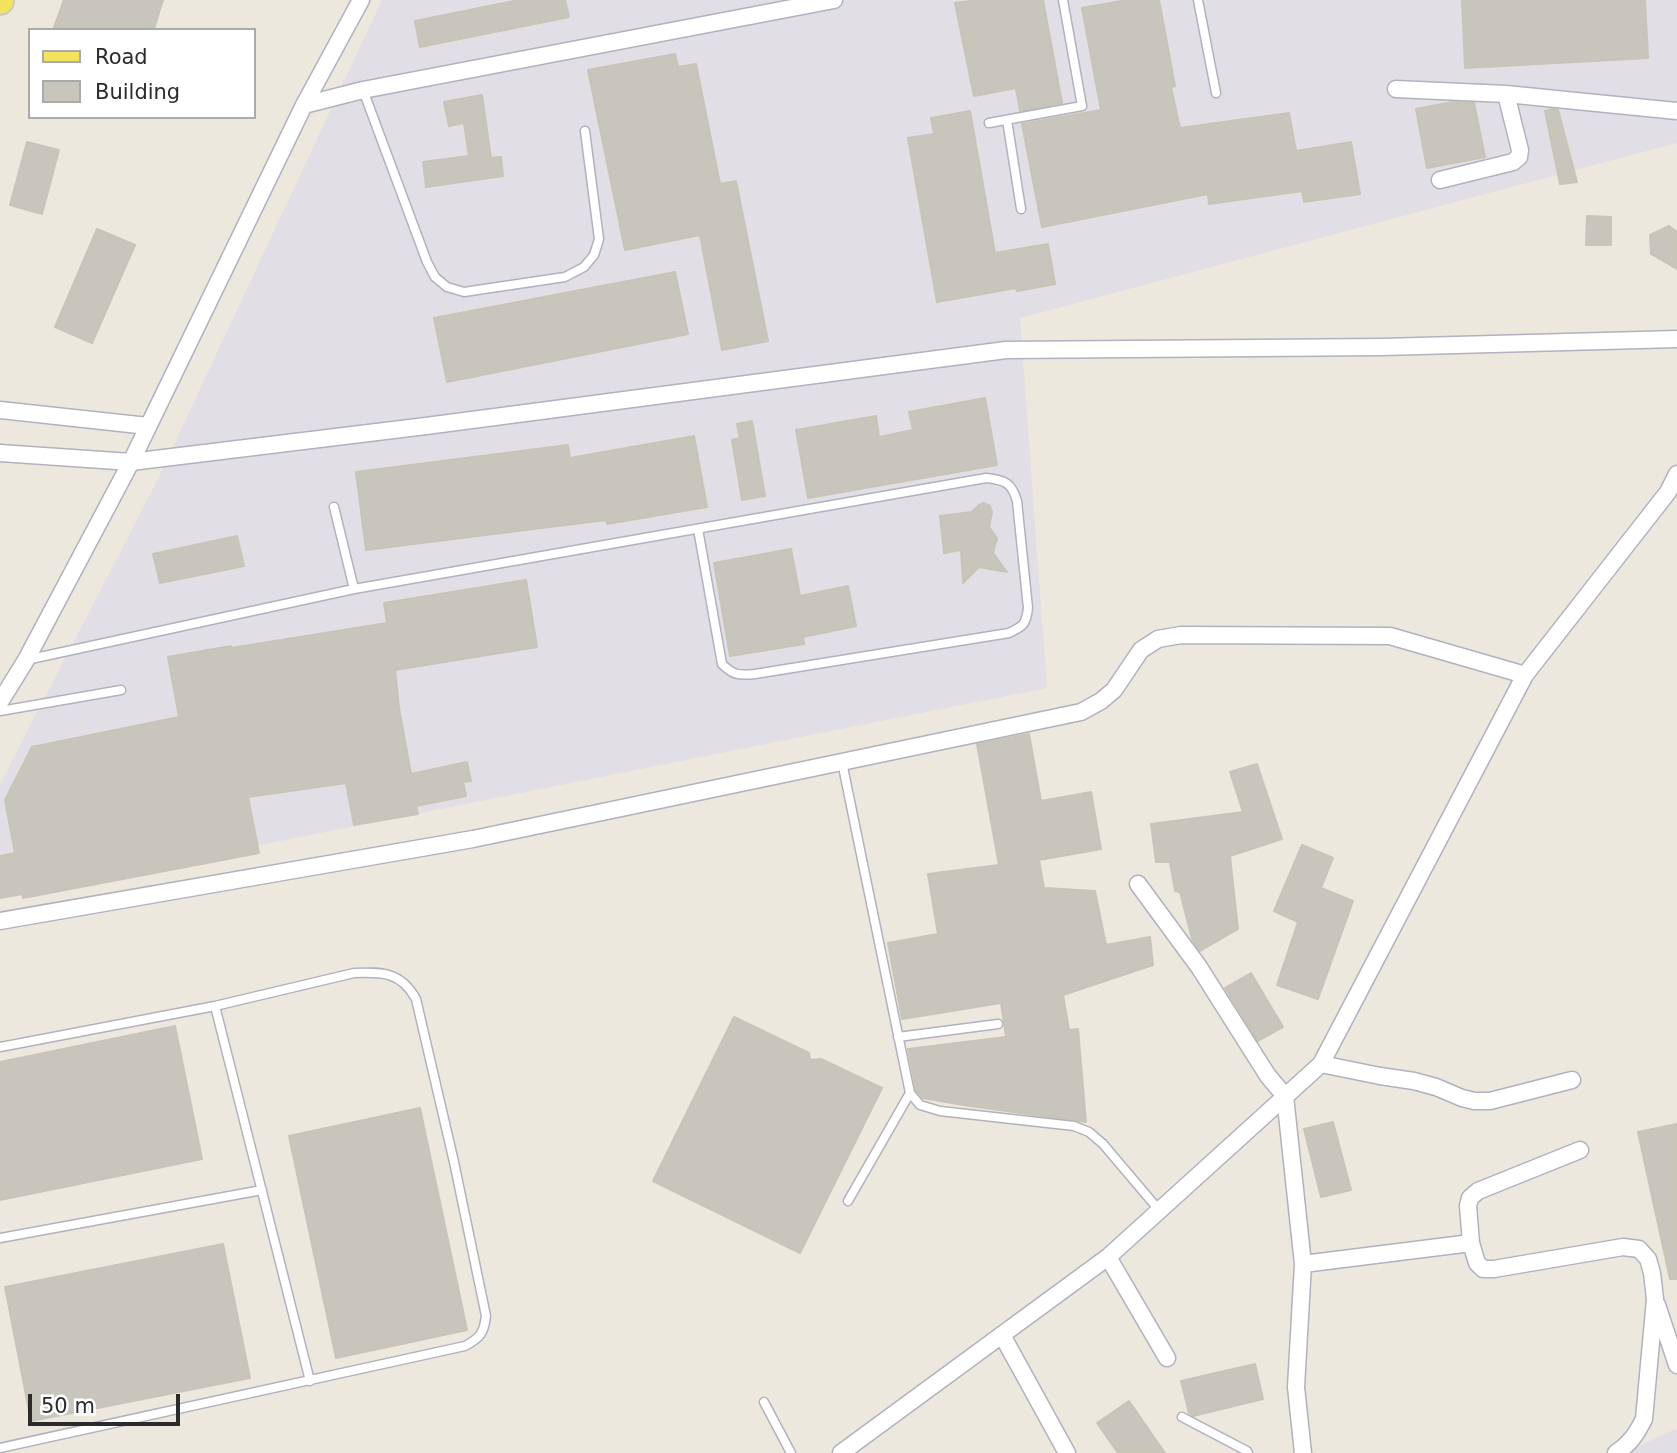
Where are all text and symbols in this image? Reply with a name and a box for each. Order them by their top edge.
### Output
legend [28,28,256,119]
text: Road [95,45,148,69]
text: Building [95,80,180,104]
scale bar [32,1380,184,1424]
text: 50 m [41,1394,95,1418]

